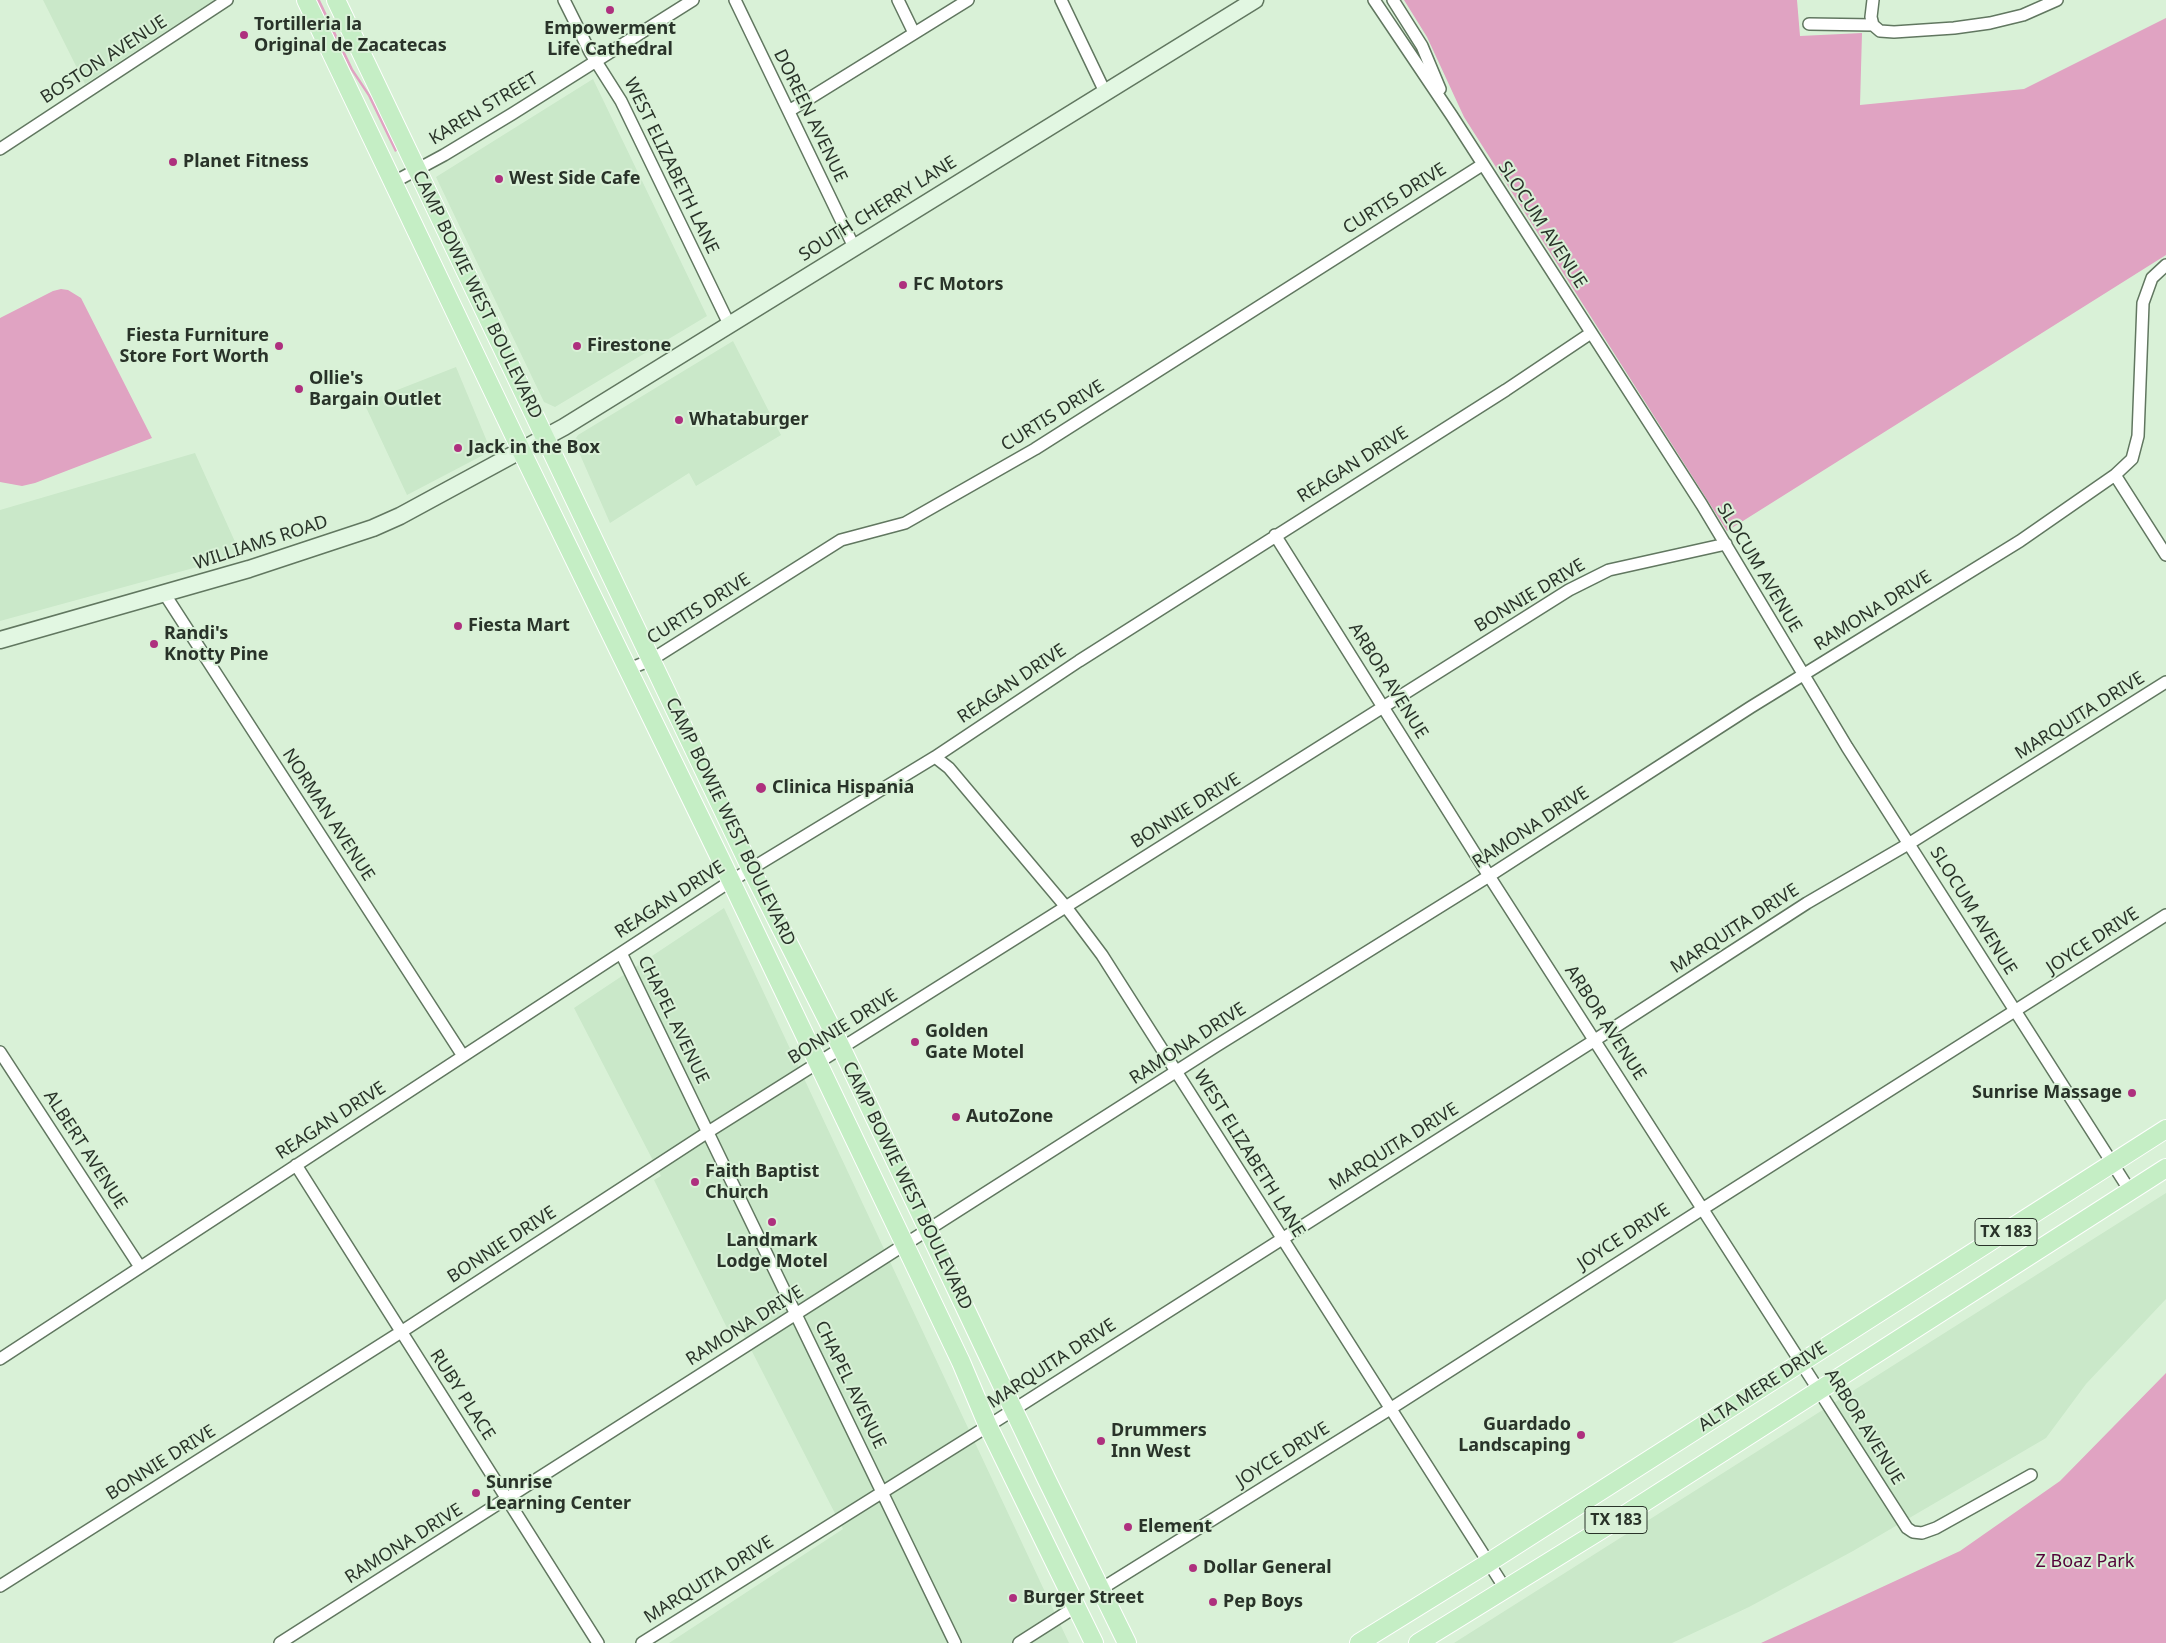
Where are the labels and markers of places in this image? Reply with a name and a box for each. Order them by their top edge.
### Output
marker: Empowerment Life Cathedral [604,4,616,16]
place label: Tortilleria la Original de Zacatecas [254,14,447,56]
place label: Empowerment Life Cathedral [544,18,676,60]
marker: Tortilleria la Original de Zacatecas [238,29,250,41]
place label: Planet Fitness [183,151,309,173]
marker: Planet Fitness [167,156,179,168]
place label: West Side Cafe [509,168,640,190]
marker: West Side Cafe [493,173,505,185]
place label: FC Motors [913,274,1003,296]
marker: FC Motors [897,279,909,291]
place label: Fiesta Furniture Store Fort Worth [119,325,269,368]
place label: Firestone [587,335,671,357]
marker: Fiesta Furniture Store Fort Worth [273,340,285,352]
marker: Firestone [571,340,583,352]
place label: Ollie's Bargain Outlet [309,368,441,410]
marker: Ollie's Bargain Outlet [293,383,305,395]
place label: Whataburger [689,409,809,431]
marker: Whataburger [673,414,685,426]
place label: Jack in the Box [468,437,600,459]
marker: Jack in the Box [452,442,464,454]
place label: Fiesta Mart [468,615,570,637]
marker: Fiesta Mart [452,620,464,632]
place label: Randi's Knotty Pine [164,623,268,666]
marker: Randi's Knotty Pine [148,638,160,650]
place label: Clinica Hispania [772,777,914,799]
marker: Clinica Hispania [754,781,768,795]
place label: Golden Gate Motel [925,1021,1024,1064]
marker: Golden Gate Motel [909,1036,921,1048]
place label: Sunrise Massage [1972,1082,2122,1104]
marker: Sunrise Massage [2126,1087,2138,1099]
place label: AutoZone [966,1106,1053,1128]
marker: AutoZone [950,1111,962,1123]
place label: Faith Baptist Church [705,1161,819,1204]
marker: Faith Baptist Church [689,1176,701,1188]
marker: Landmark Lodge Motel [766,1216,778,1228]
place label: Landmark Lodge Motel [716,1230,828,1272]
place label: Guardado Landscaping [1458,1414,1571,1456]
place label: Drummers Inn West [1111,1420,1207,1462]
marker: Guardado Landscaping [1575,1429,1587,1441]
marker: Drummers Inn West [1095,1435,1107,1447]
place label: Sunrise Learning Center [486,1472,631,1515]
marker: Sunrise Learning Center [470,1487,482,1499]
place label: Element [1138,1516,1212,1538]
marker: Element [1122,1521,1134,1533]
place label: Dollar General [1203,1557,1332,1579]
marker: Dollar General [1187,1562,1199,1574]
place label: Burger Street [1023,1587,1144,1609]
place label: Pep Boys [1223,1591,1303,1613]
marker: Burger Street [1007,1592,1019,1604]
marker: Pep Boys [1207,1596,1219,1608]

